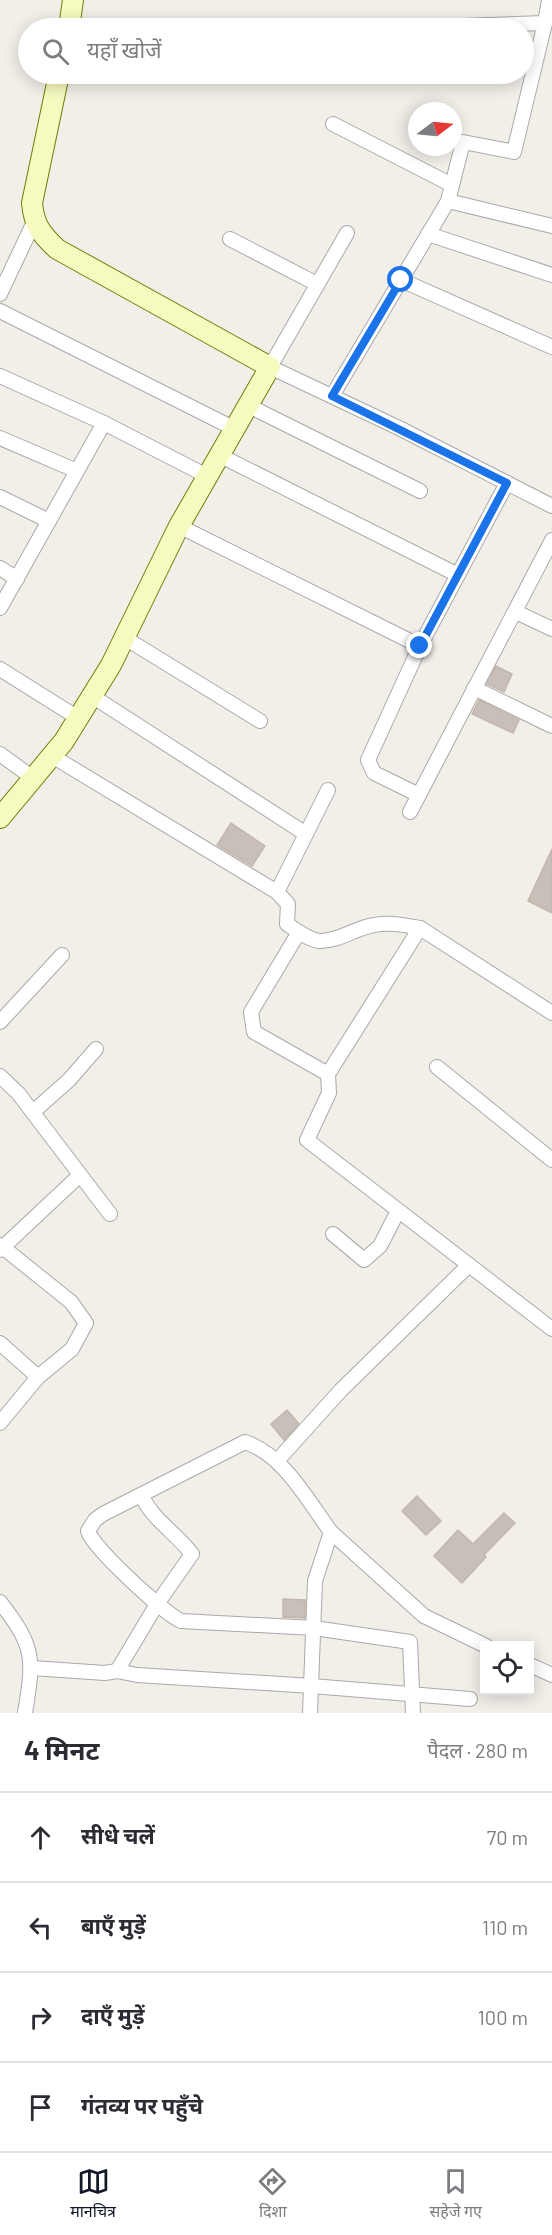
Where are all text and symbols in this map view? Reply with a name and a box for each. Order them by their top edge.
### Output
search box [18,18,534,84]
icon: search [39,35,72,68]
text: यहाँ खोजें [87,36,162,62]
north arrow [408,102,462,156]
route start [387,266,413,292]
route end [406,632,432,658]
map controls [480,1641,534,1695]
button: locate [480,1641,534,1695]
text: 4 मिनट [24,1734,100,1765]
text: पैदल · 280 m [427,1738,528,1762]
icon: ahead [24,1821,57,1854]
text: सीधे चलें [81,1822,155,1848]
text: 70 m [487,1825,528,1849]
icon: left [24,1911,57,1944]
text: बाएँ मुड़ें [81,1912,146,1938]
text: 110 m [482,1915,528,1939]
icon: right [24,2001,57,2034]
text: दाएँ मुड़ें [81,2002,144,2028]
text: 100 m [478,2005,528,2029]
icon: arrive [24,2091,57,2124]
text: गंतव्य पर पहुँचे [81,2092,203,2118]
tab: मानचित्र [70,2165,116,2224]
tab: दिशा [256,2165,289,2224]
tab: सहेजे गए [430,2165,482,2224]

